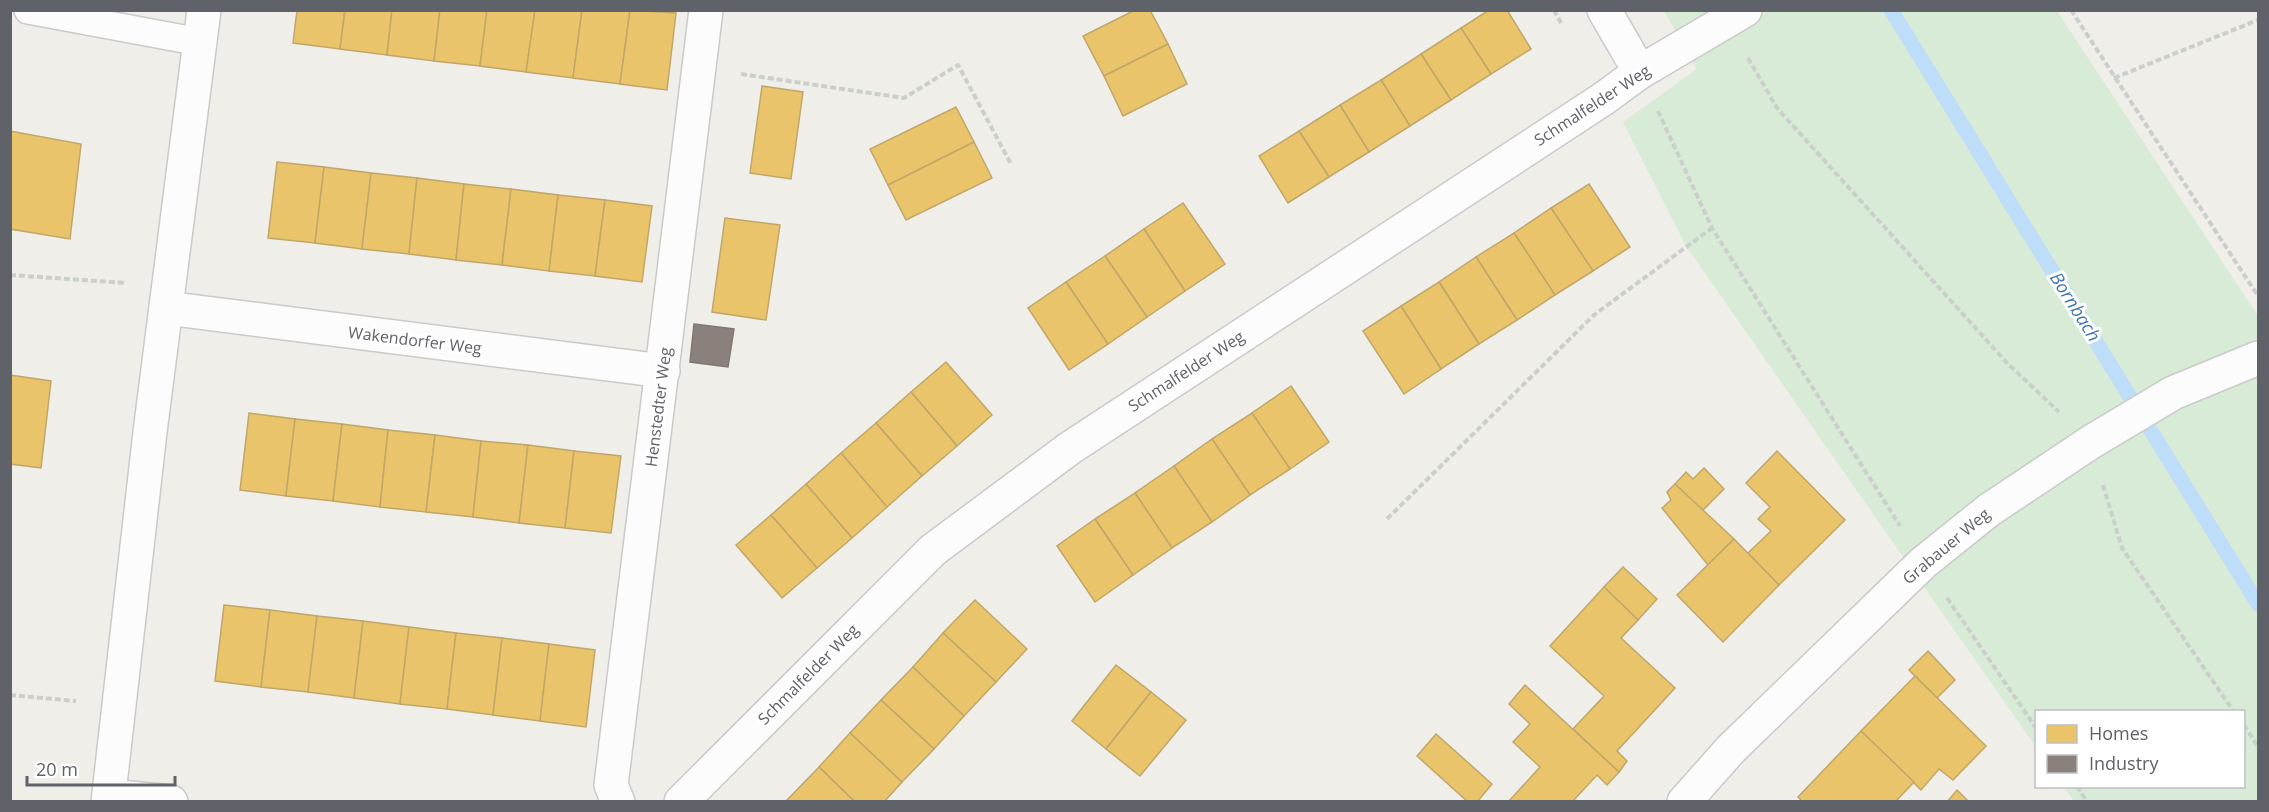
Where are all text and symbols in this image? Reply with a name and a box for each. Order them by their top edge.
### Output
street label: Schmalfelder Weg [1530,59,1655,151]
water label: Bornbach [2045,267,2107,346]
street label: Wakendorfer Weg [347,321,483,359]
street label: Schmalfelder Weg [1124,325,1249,417]
street label: Henstedter Weg [640,346,676,468]
street label: Grabauer Weg [1898,503,1995,589]
street label: Schmalfelder Weg [753,619,863,729]
legend [2035,710,2245,788]
text: Homes [2089,721,2148,745]
scale bar [27,749,176,787]
text: Industry [2089,751,2159,775]
text: 20 m [36,757,78,781]

